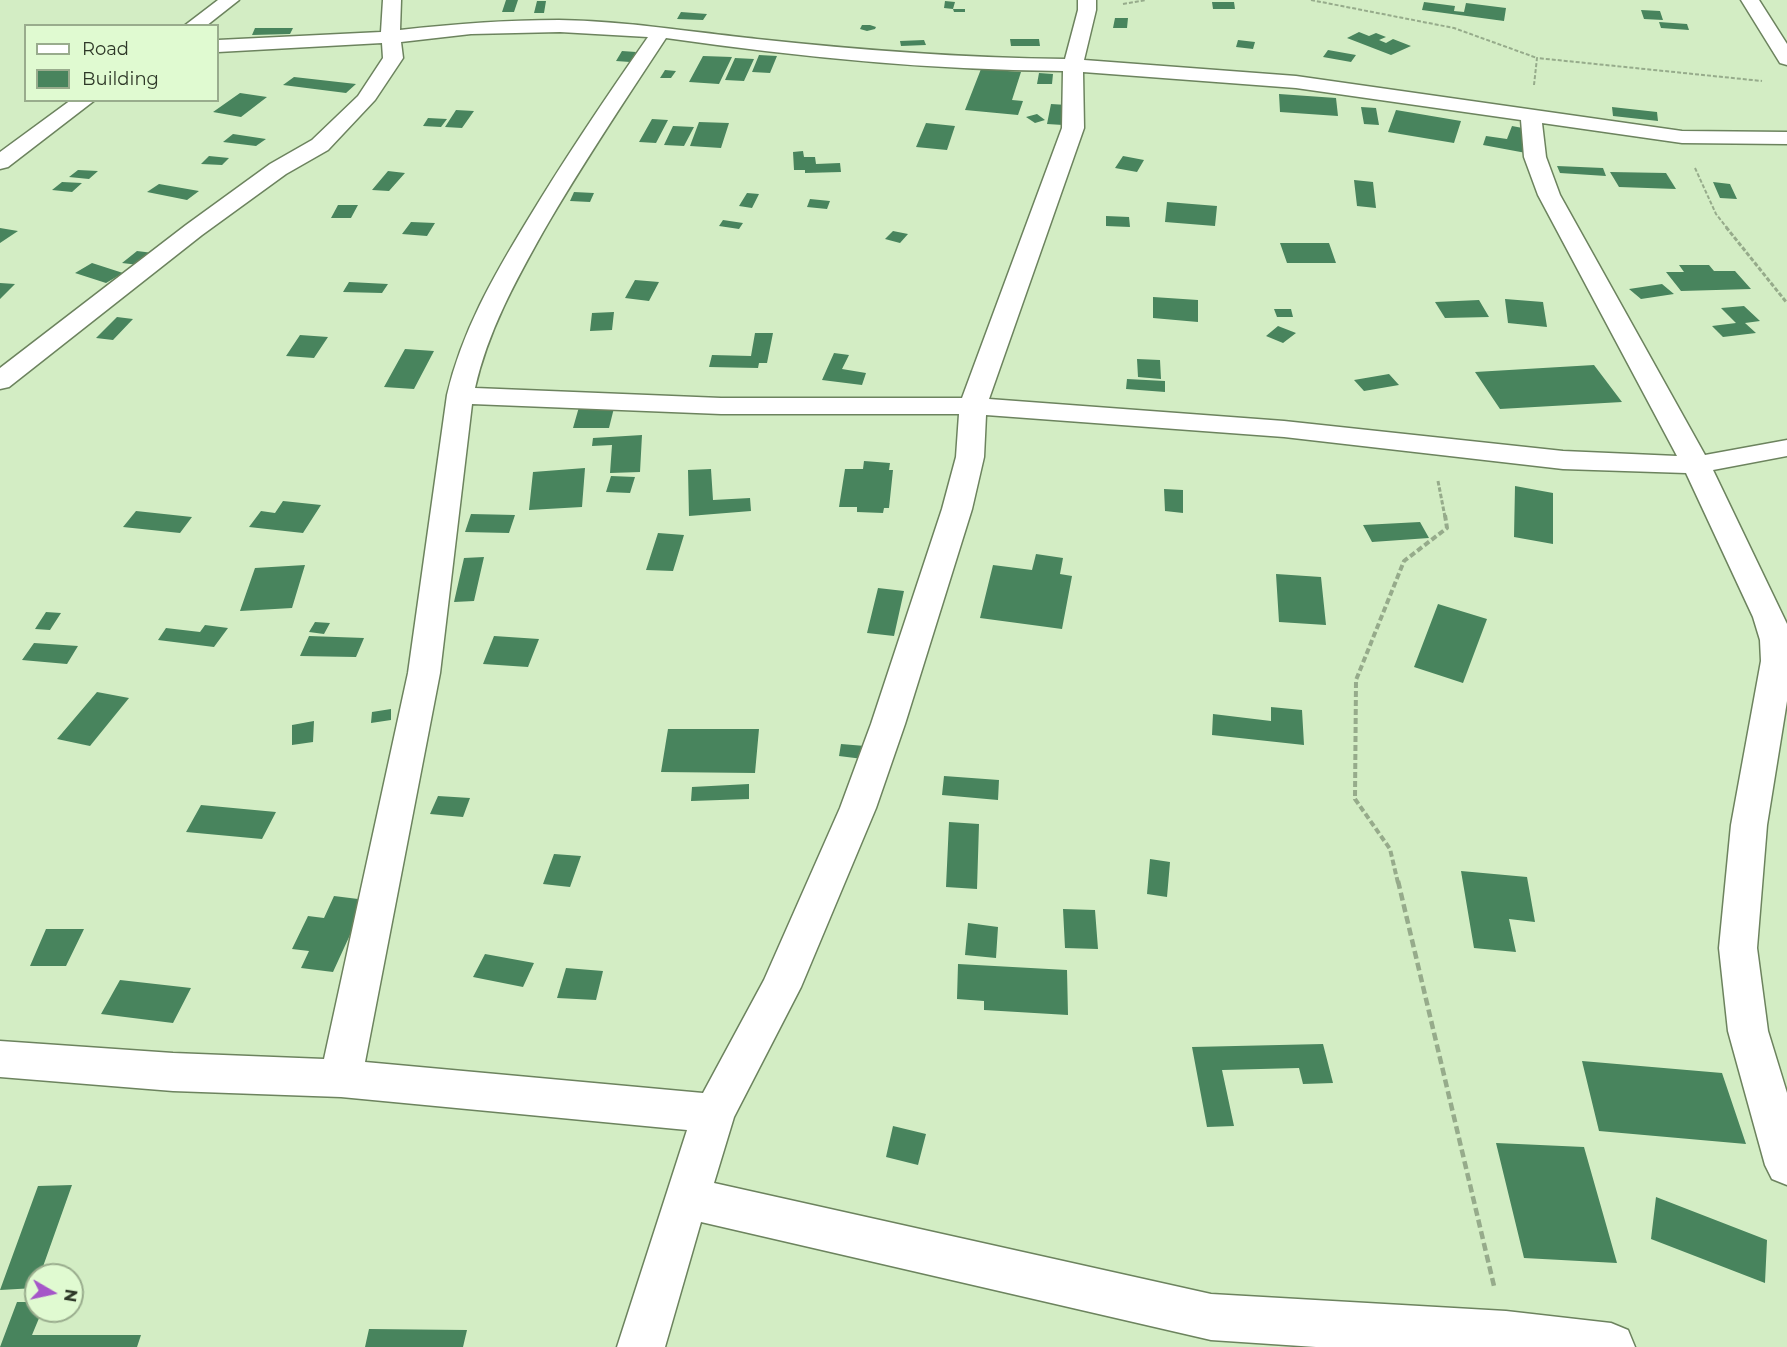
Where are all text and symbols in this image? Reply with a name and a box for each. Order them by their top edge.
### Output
legend [24,24,219,102]
text: Road [82,38,129,60]
text: Building [82,68,159,90]
north arrow [24,1263,84,1323]
text: N [60,1288,81,1303]

